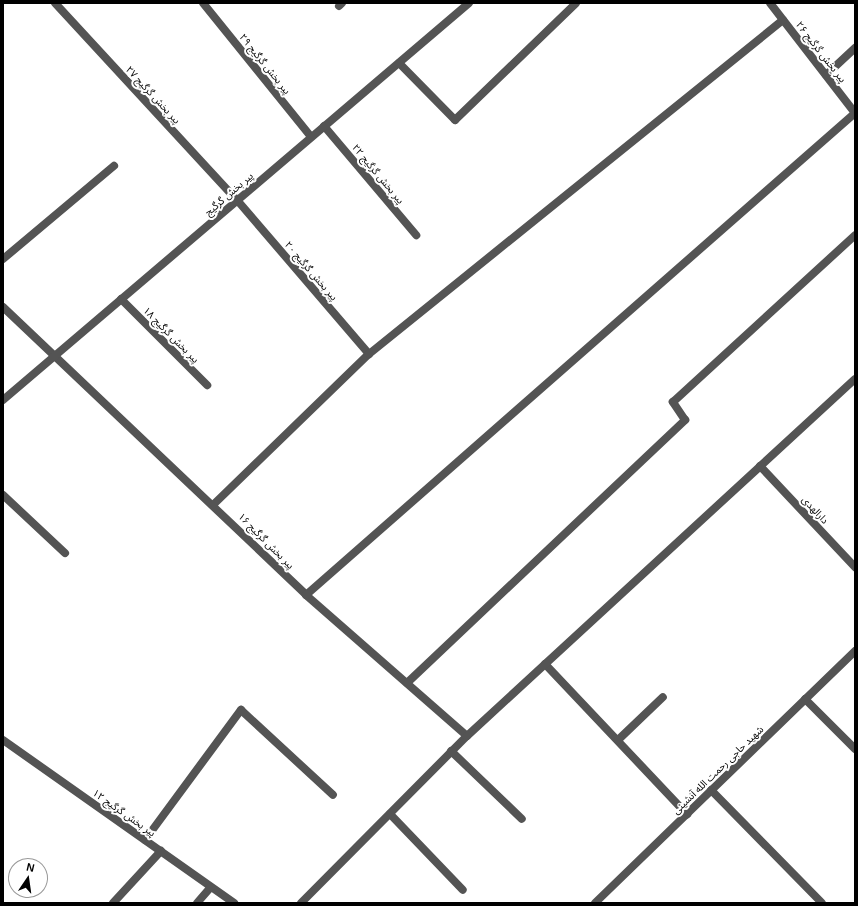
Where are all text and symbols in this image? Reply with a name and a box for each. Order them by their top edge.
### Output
street label: پیر بخش گرگیج ۲۶ [793,19,849,85]
street label: پیر بخش گرگیج ۲۹ [237,31,293,97]
street label: پیر بخش گرگیج ۲۷ [123,64,183,126]
street label: پیر بخش گرگیج ۲۲ [350,142,406,206]
street label: پیر بخش گرگیج [202,170,256,218]
street label: پیر بخش گرگیج ۲۰ [282,239,340,303]
street label: پیر بخش گرگیج ۱۸ [141,305,201,365]
street label: دارالهدی [799,494,831,526]
street label: پیر بخش گرگیج ۱۶ [236,511,296,571]
street label: شهید حاجی رحمت الله آنشینی [670,723,766,817]
street label: پیر بخش گرگیج ۱۲ [90,787,158,839]
north arrow [8,858,48,898]
text: N [25,861,36,874]

